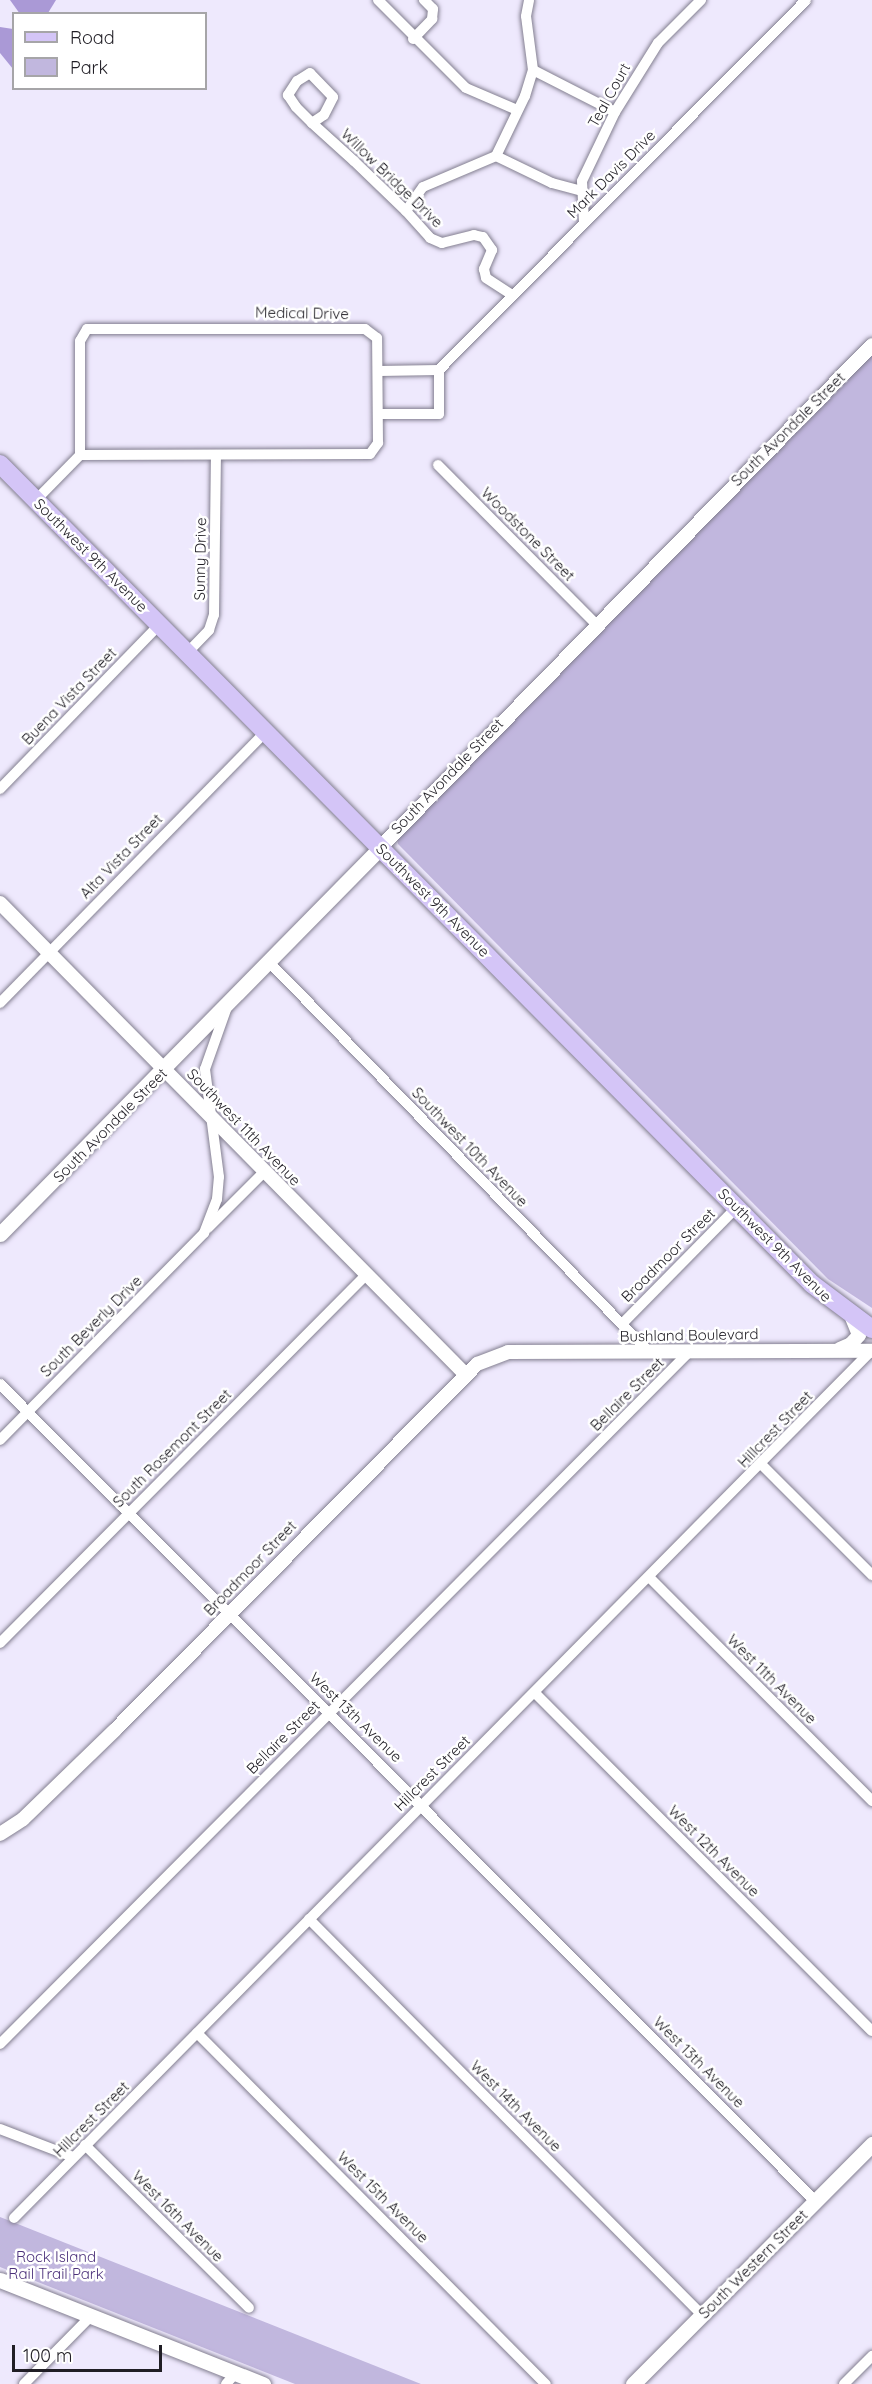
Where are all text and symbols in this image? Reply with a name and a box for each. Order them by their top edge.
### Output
legend [12,12,207,90]
text: Road [70,26,115,49]
text: Park [70,56,108,79]
street label: Teal Court [584,60,634,130]
street label: Willow Bridge Drive [337,125,447,231]
street label: Mark Davis Drive [563,126,659,222]
street label: Medical Drive [255,303,349,323]
street label: South Avondale Street [727,368,849,490]
street label: Woodstone Street [478,484,578,584]
street label: Southwest 9th Avenue [31,495,151,615]
street label: Sunny Drive [190,517,210,601]
street label: Buena Vista Street [18,644,120,748]
street label: South Avondale Street [387,714,507,838]
street label: Alta Vista Street [76,810,166,902]
street label: Southwest 9th Avenue [373,840,493,960]
street label: South Avondale Street [49,1064,171,1186]
street label: Southwest 11th Avenue [183,1065,305,1189]
street label: Southwest 10th Avenue [408,1084,532,1210]
street label: Southwest 9th Avenue [715,1185,835,1305]
street label: Broadmoor Street [617,1204,719,1306]
street label: South Beverly Drive [37,1272,145,1380]
street label: Bushland Boulevard [619,1325,759,1345]
street label: Bellaire Street [587,1354,667,1434]
street label: South Rosemont Street [109,1385,235,1511]
street label: Hillcrest Street [734,1387,816,1471]
street label: Broadmoor Street [200,1517,300,1619]
street label: West 11th Avenue [724,1631,820,1727]
street label: West 13th Avenue [306,1668,406,1766]
street label: Bellaire Street [243,1697,323,1777]
street label: Hillcrest Street [390,1731,474,1815]
street label: West 12th Avenue [665,1802,763,1900]
street label: West 13th Avenue [650,2013,748,2111]
street label: West 14th Avenue [467,2057,565,2155]
street label: Hillcrest Street [49,2077,133,2161]
street label: West 15th Avenue [334,2148,432,2246]
street label: West 16th Avenue [129,2167,227,2265]
street label: South Western Street [695,2206,811,2322]
park label: Rock Island Rail Trail Park [8,2247,104,2282]
scale bar [15,2333,165,2371]
text: 100 m [23,2344,72,2367]

